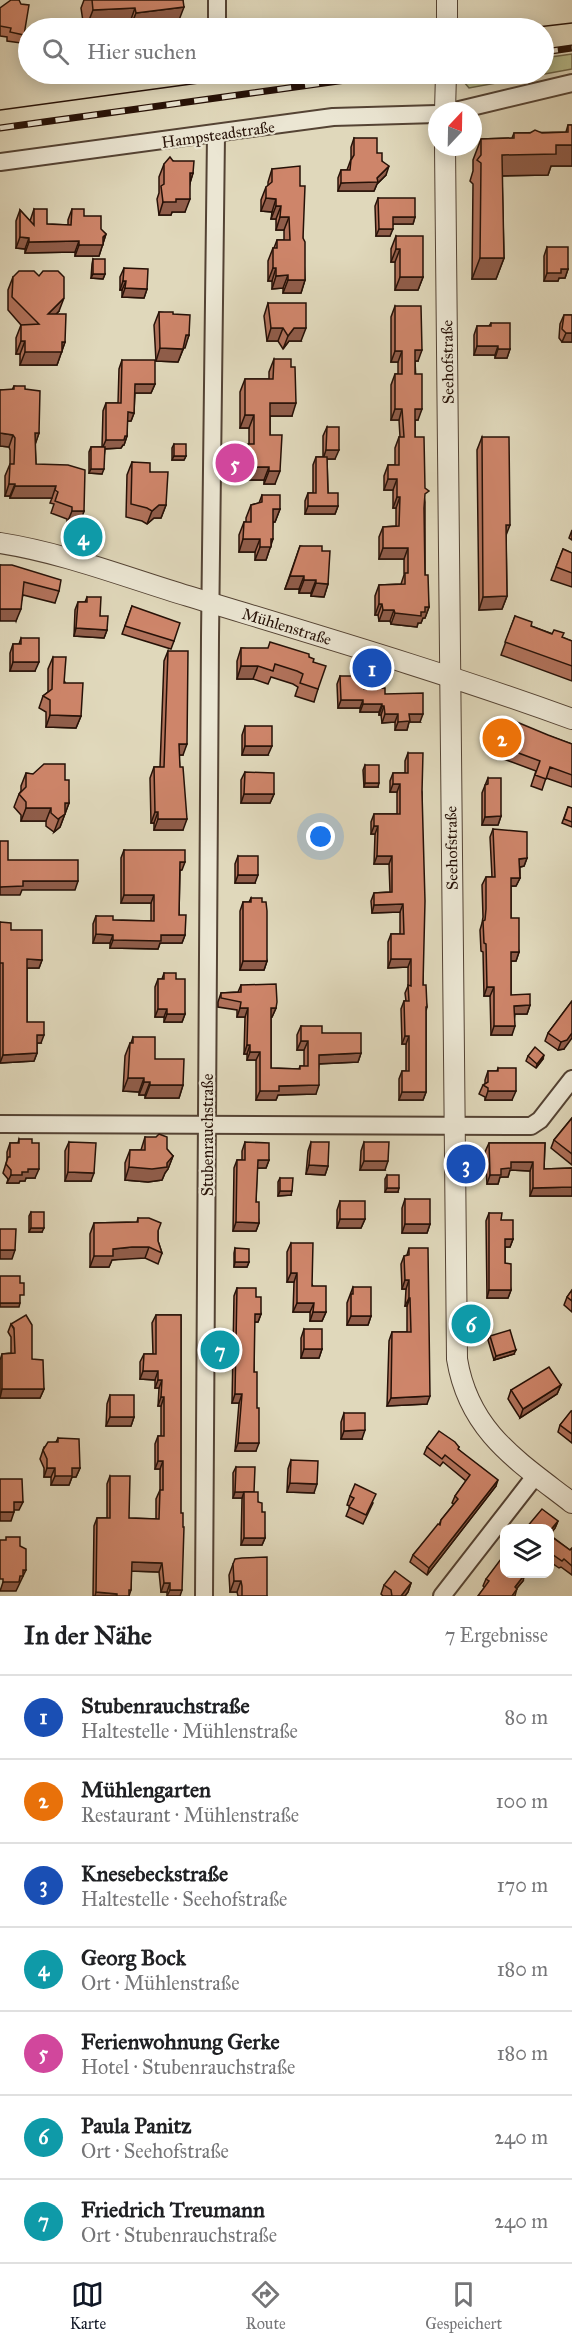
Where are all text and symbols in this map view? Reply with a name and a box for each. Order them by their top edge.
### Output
search box [18,18,554,84]
icon: search [39,35,72,68]
text: Hier suchen [87,38,196,65]
north arrow [428,102,482,156]
street label: Hampsteadstraße [160,117,276,152]
street label: Seehofstraße [437,319,458,404]
pin: 5 [216,440,254,486]
pin: 4 [64,514,103,560]
street label: Mühlenstraße [240,604,334,649]
pin: 1 [352,646,392,690]
pin: 2 [482,716,522,760]
street label: Seehofstraße [441,805,462,890]
your location [306,822,335,851]
street label: Stubenrauchstraße [198,1073,217,1196]
pin: 3 [446,1142,486,1186]
pin: 6 [452,1302,490,1346]
pin: 7 [200,1328,240,1372]
map controls [500,1524,554,1578]
button: layers [500,1524,554,1578]
text: In der Nähe [24,1619,152,1651]
text: 7 Ergebnisse [445,1623,548,1647]
text: Stubenrauchstraße [81,1692,250,1719]
text: 1 [40,1705,47,1729]
text: 80 m [505,1705,548,1729]
text: Haltestelle · Mühlenstraße [81,1719,298,1743]
text: Mühlengarten [81,1776,211,1803]
text: 2 [39,1789,48,1813]
text: 100 m [496,1789,548,1813]
text: Restaurant · Mühlenstraße [81,1803,299,1827]
text: Knesebeckstraße [81,1860,228,1887]
text: 3 [40,1873,48,1897]
text: 170 m [497,1873,548,1897]
text: Haltestelle · Seehofstraße [81,1887,287,1911]
text: Georg Bock [81,1944,186,1971]
text: 4 [38,1957,49,1981]
text: 180 m [497,1957,548,1981]
text: Ort · Mühlenstraße [81,1971,240,1995]
text: Ferienwohnung Gerke [81,2028,280,2055]
text: 5 [39,2041,48,2065]
text: 180 m [497,2041,548,2065]
text: Hotel · Stubenrauchstraße [81,2055,295,2079]
text: Paula Panitz [81,2112,191,2139]
text: 6 [38,2125,49,2149]
text: 240 m [494,2125,548,2149]
text: Ort · Seehofstraße [81,2139,229,2163]
text: Friedrich Treumann [81,2196,265,2223]
text: 7 [38,2209,49,2233]
text: 240 m [494,2209,548,2233]
text: Ort · Stubenrauchstraße [81,2223,277,2247]
tab: Karte [70,2278,106,2333]
tab: Route [246,2278,286,2333]
tab: Gespeichert [425,2278,502,2333]

